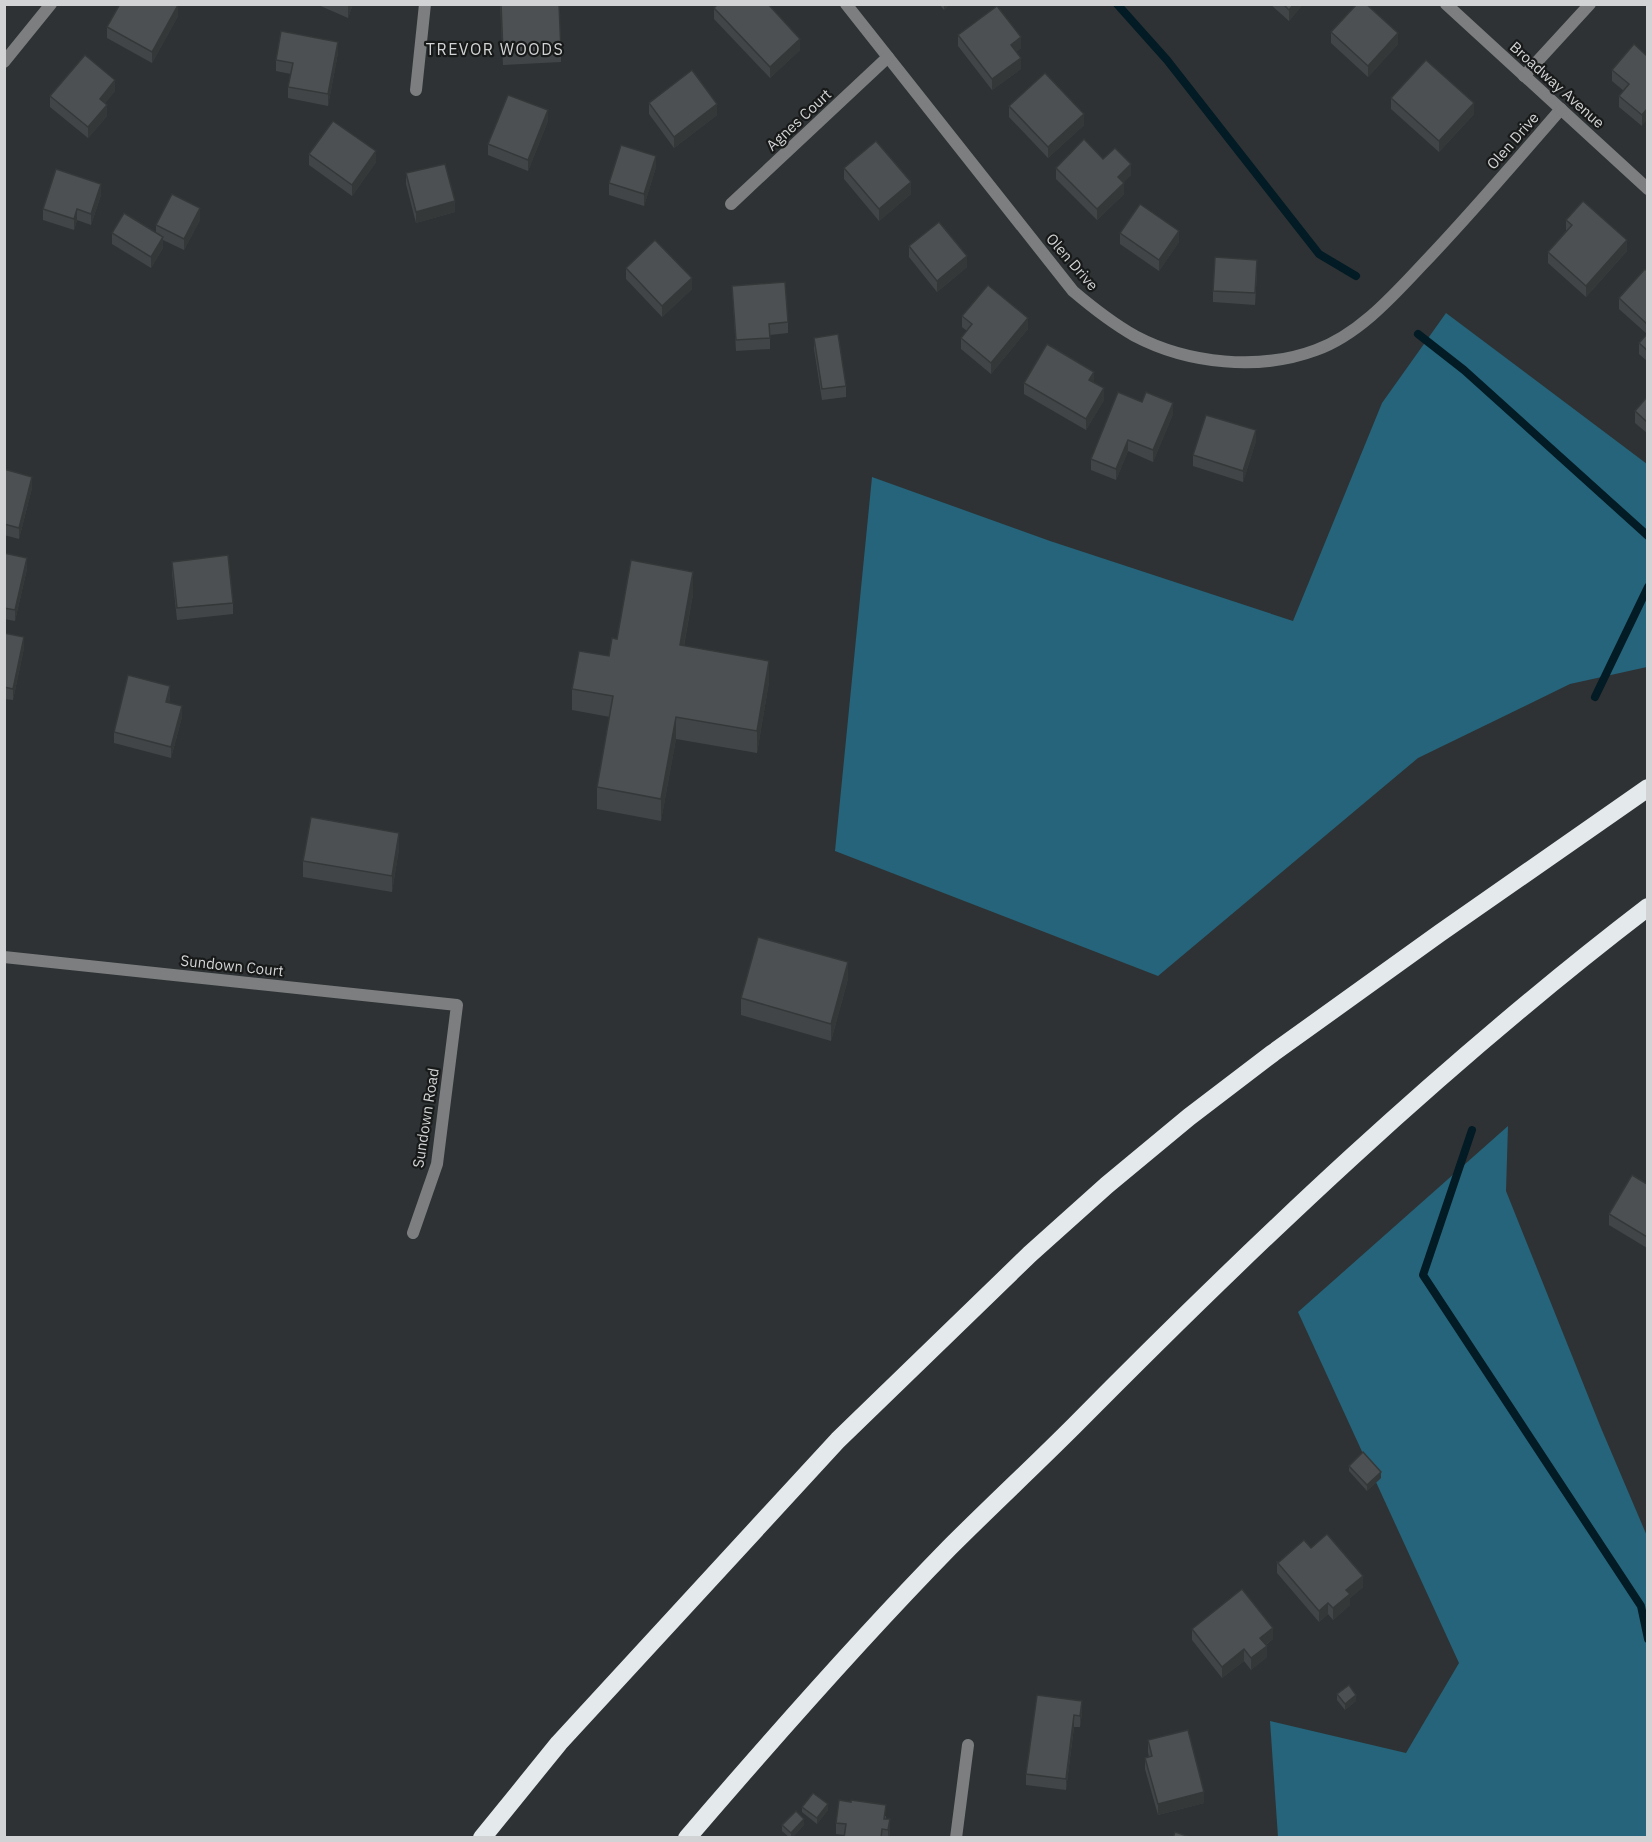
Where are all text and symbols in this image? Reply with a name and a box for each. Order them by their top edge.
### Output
street label: Broadway Avenue [1506,37,1609,132]
district label: TREVOR WOODS [426,39,564,59]
street label: Agnes Court [762,85,835,155]
street label: Olen Drive [1483,108,1543,173]
street label: Olen Drive [1042,229,1102,294]
street label: Sundown Court [180,951,284,980]
street label: Sundown Road [408,1067,443,1169]

